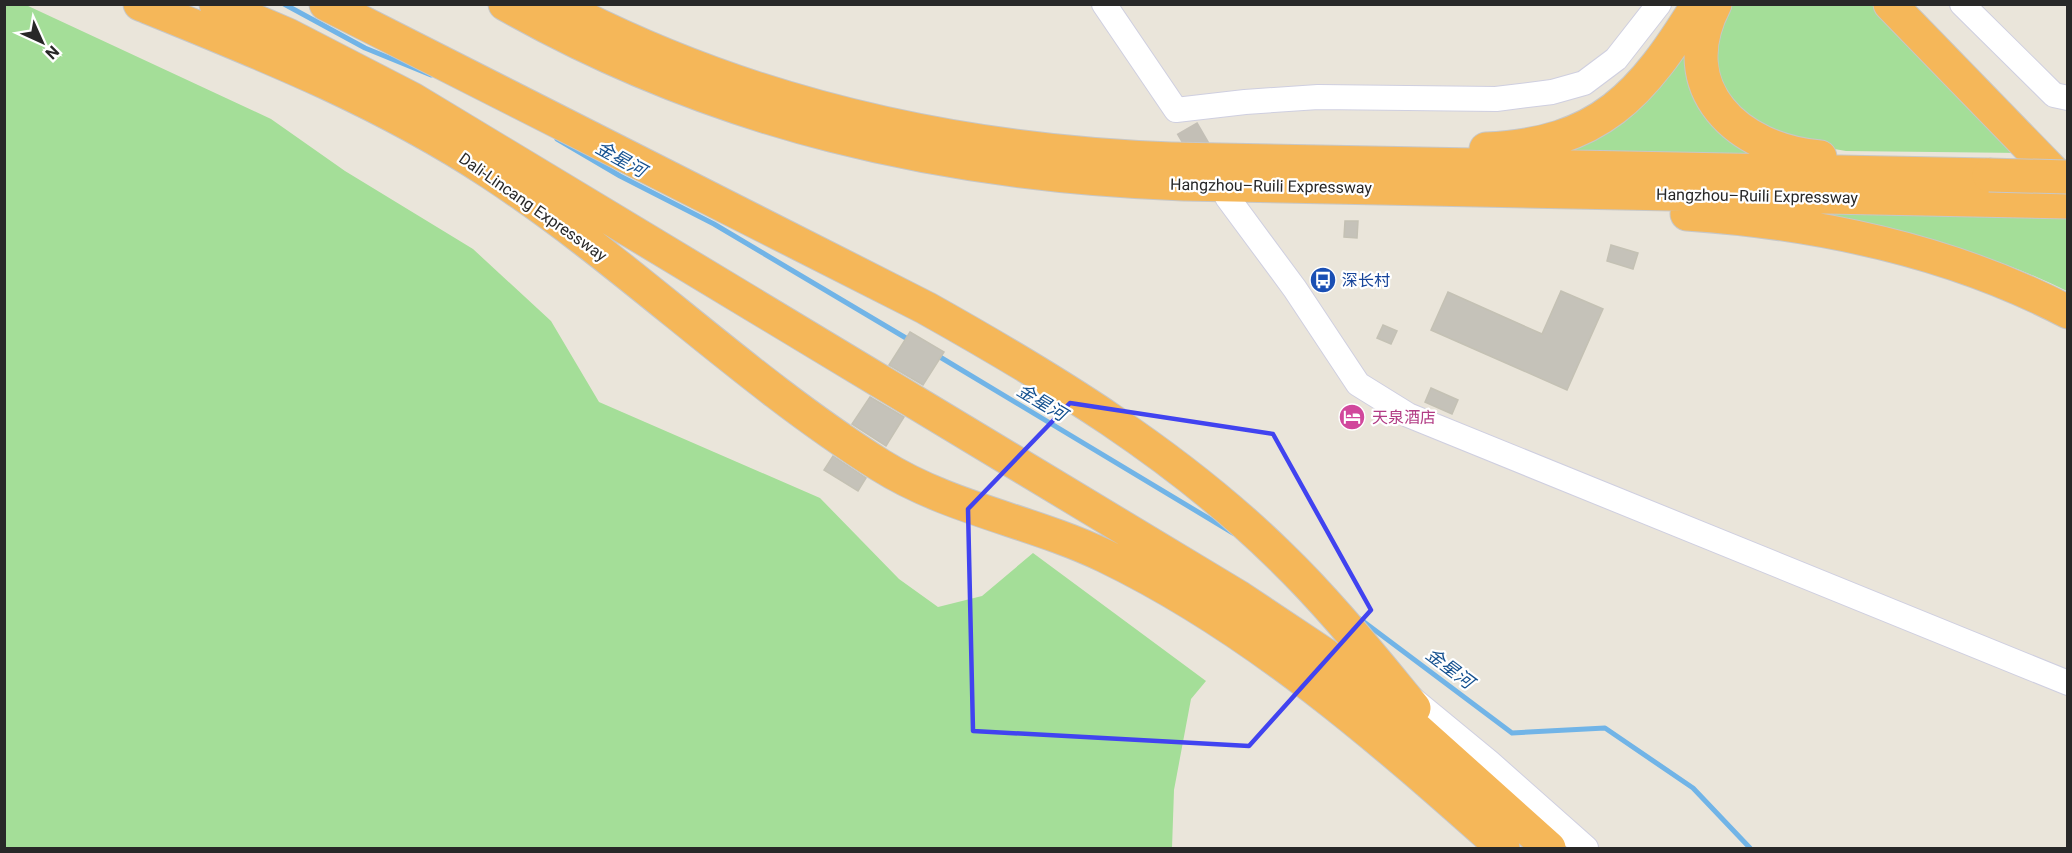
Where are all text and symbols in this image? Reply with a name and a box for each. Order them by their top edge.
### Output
north arrow [12,12,72,72]
text: N [42,42,63,63]
water label: 金星河 [592,137,652,183]
street label: Dali-Lincang Expressway [455,149,611,266]
street label: Hangzhou–Ruili Expressway [1170,175,1373,197]
street label: Hangzhou–Ruili Expressway [1656,185,1859,207]
bus stop icon: 深长村 [1308,265,1338,295]
place label: 深长村 [1342,271,1390,290]
water label: 金星河 [1013,379,1073,426]
hotel icon: 天泉酒店 [1337,402,1367,432]
place label: 天泉酒店 [1372,408,1436,427]
water label: 金星河 [1422,643,1480,694]

